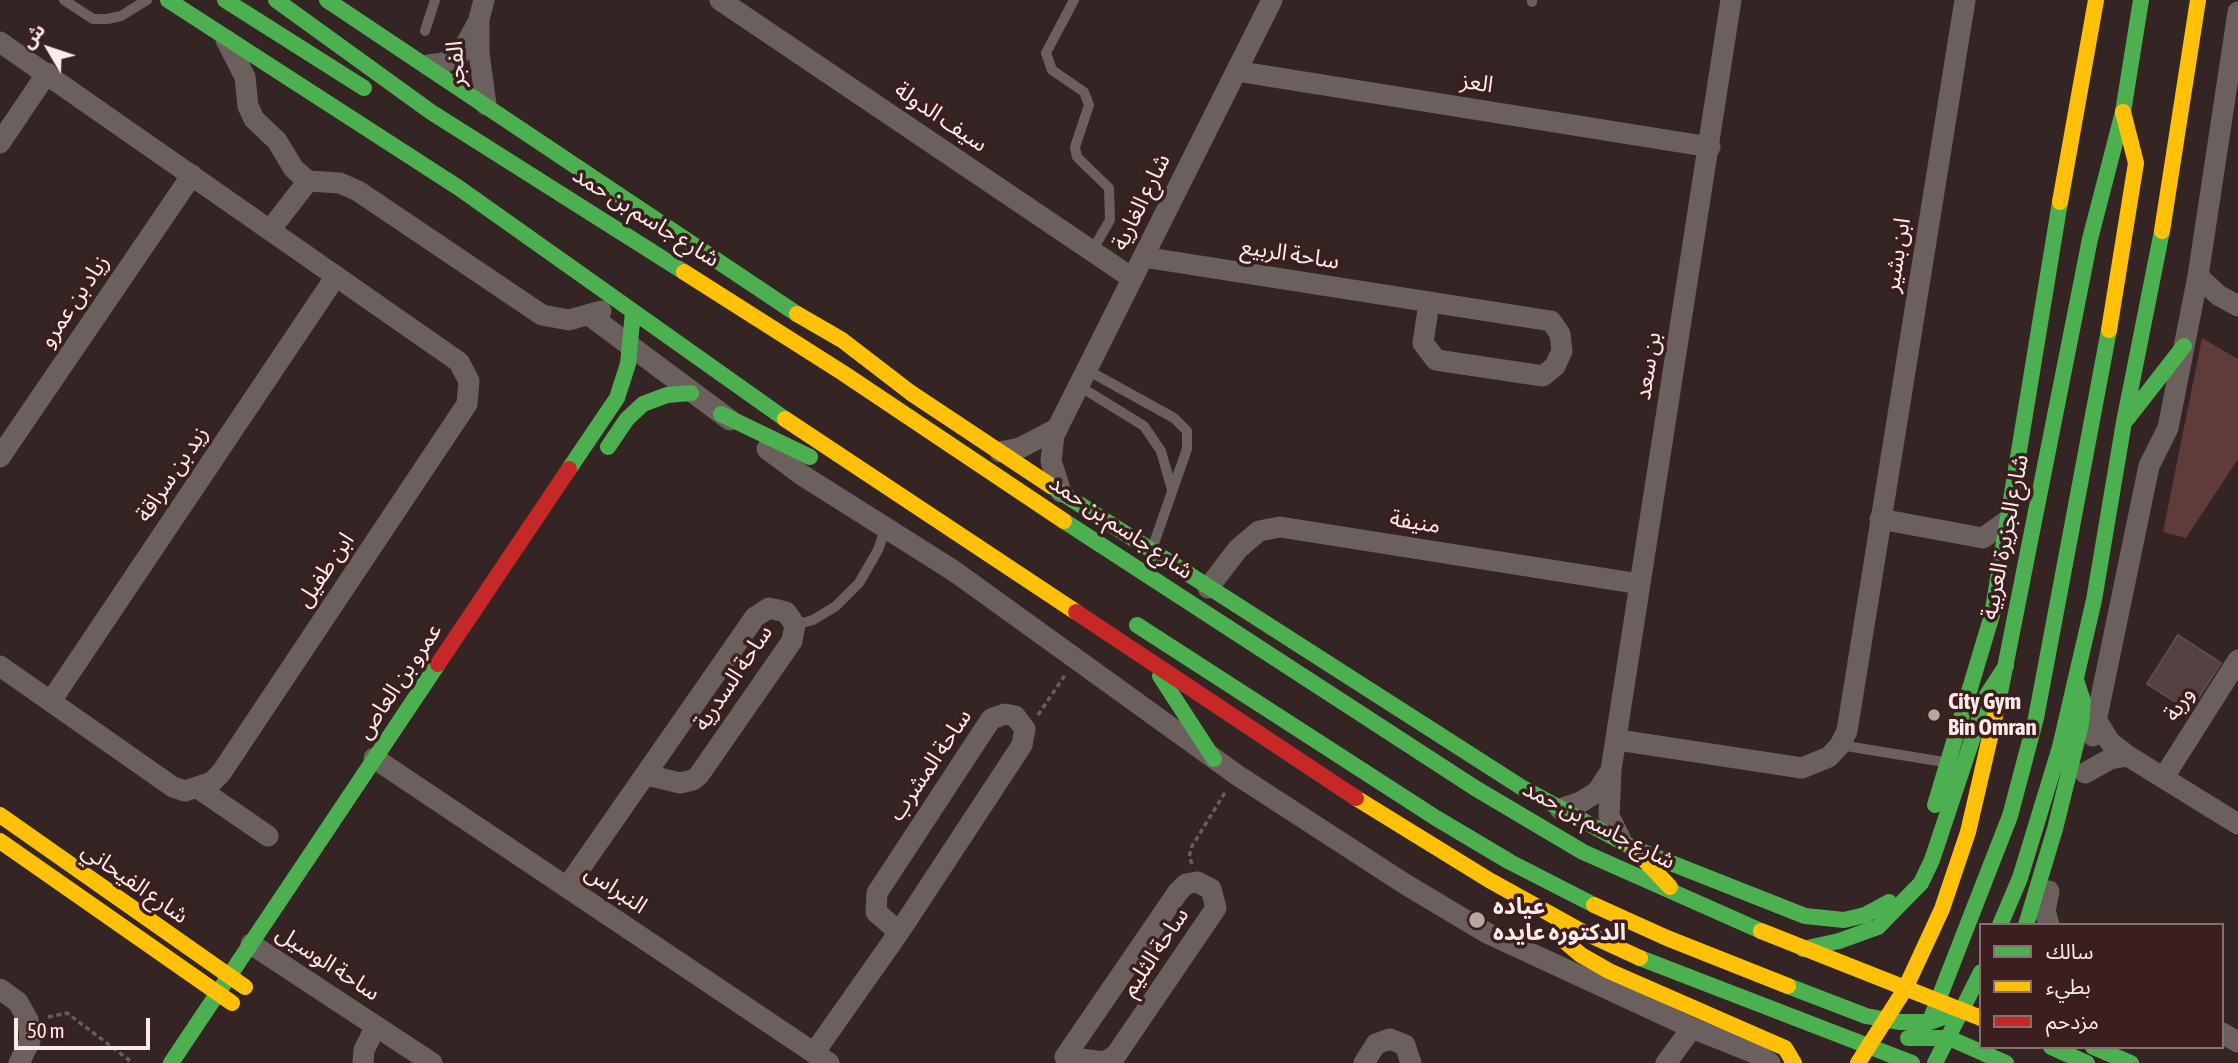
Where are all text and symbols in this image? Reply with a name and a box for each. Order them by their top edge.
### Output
north arrow [14,14,84,84]
text: ش [16,19,49,53]
street label: الفجر [441,40,471,88]
street label: العز [1459,67,1495,99]
street label: سيف الدولة [889,76,993,158]
street label: شارع الغارية [1106,149,1176,255]
street label: شارع جاسم بن حمد [568,161,724,273]
street label: ابن بشير [1878,216,1916,294]
street label: ساحة الربيع [1239,233,1341,275]
street label: زياد بن عمرو [33,249,115,353]
street label: بن سعد [1629,330,1667,402]
street label: زيد بن سراقة [130,421,214,527]
street label: شارع الجزيرة العربية [1975,452,2035,622]
street label: شارع جاسم بن حمد [1044,469,1198,585]
street label: منيفة [1388,504,1442,540]
street label: ابن طفيل [290,527,360,613]
street label: عمرو بن العاص [350,618,448,744]
street label: ساحة السدرية [688,620,778,736]
street label: وربة [2158,682,2200,726]
place label: City Gym Bin Omran [1948,688,2037,742]
street label: ساحة المشرب [883,704,977,826]
marker: City Gym Bin Omran [1926,707,1942,723]
street label: شارع جاسم بن حمد [1518,775,1680,875]
street label: شارع الفيحاني [76,836,194,930]
street label: النبراس [580,858,652,920]
place label: عياده الدكتوره عايده [1493,893,1626,947]
street label: ساحة الثليم [1115,902,1195,1002]
marker: عياده الدكتوره عايده [1467,910,1487,930]
street label: ساحة الوسيل [271,919,385,1007]
legend [1979,923,2224,1049]
text: سالك [2046,939,2093,963]
text: بطيء [2046,974,2091,998]
scale bar [18,1004,154,1048]
text: مزدحم [2046,1009,2099,1033]
text: 50 m [27,1018,65,1042]

